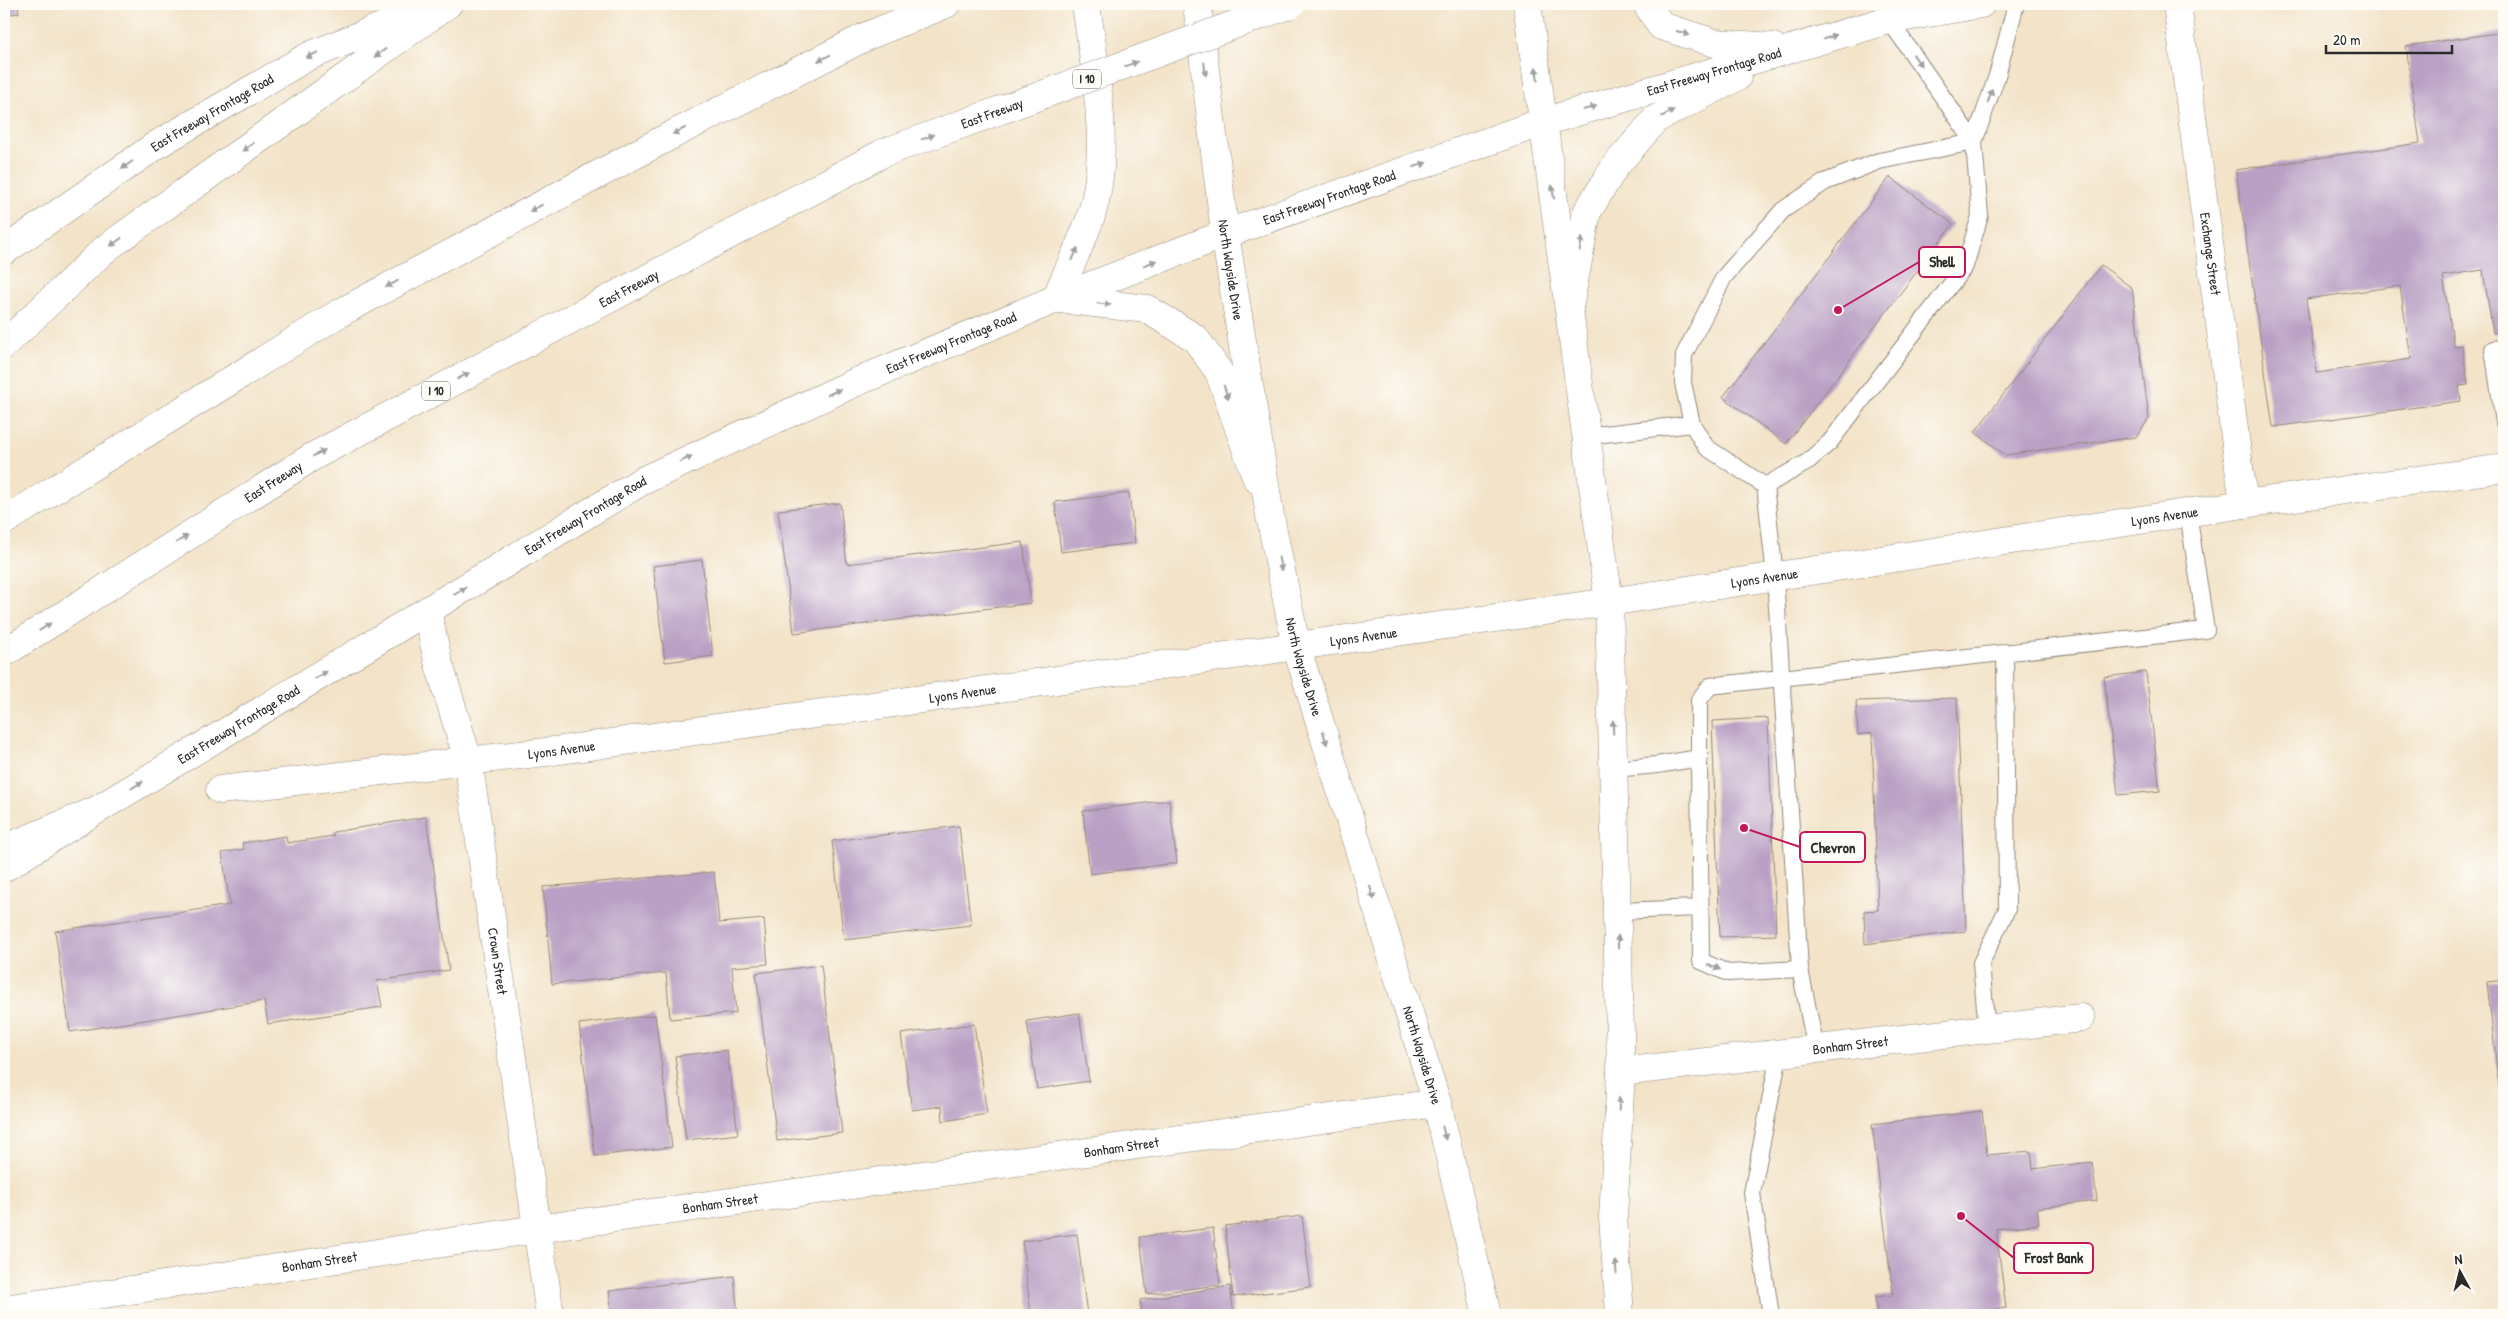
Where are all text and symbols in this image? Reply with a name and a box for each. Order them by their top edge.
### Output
scale bar [2326,22,2452,54]
one-way arrow [1676,29,1691,37]
text: 20 m [2333,29,2360,50]
one-way arrow [1822,33,1837,41]
street label: East Freeway Frontage Road [1644,42,1784,100]
one-way arrow [374,47,387,58]
one-way arrow [305,52,319,60]
one-way arrow [1912,53,1922,66]
one-way arrow [817,54,831,62]
one-way arrow [1123,60,1138,67]
one-way arrow [1201,62,1209,78]
one-way arrow [1532,65,1540,81]
street label: East Freeway Frontage Road [146,69,277,155]
road number: I 10 [1073,70,1101,88]
one-way arrow [1987,88,1994,103]
street label: East Freeway [958,93,1026,133]
one-way arrow [1583,103,1598,111]
one-way arrow [1661,109,1676,117]
one-way arrow [672,127,686,135]
one-way arrow [921,132,936,140]
one-way arrow [241,142,254,152]
one-way arrow [121,160,134,170]
one-way arrow [1413,161,1428,169]
street label: East Freeway Frontage Road [1260,165,1398,229]
one-way arrow [1549,183,1557,199]
one-way arrow [528,204,543,212]
street label: Exchange Street [2196,211,2226,296]
street label: North Wayside Drive [1214,218,1249,322]
one-way arrow [109,237,122,247]
one-way arrow [1577,237,1585,252]
one-way arrow [1071,247,1079,261]
callout: Shell [1919,247,1965,277]
text: Shell [1929,251,1955,272]
one-way arrow [1143,259,1158,267]
street label: East Freeway [595,264,662,312]
one-way arrow [386,280,399,289]
one-way arrow [1096,300,1112,308]
street label: East Freeway Frontage Road [883,306,1019,378]
one-way arrow [456,372,470,381]
road number: I 10 [422,382,450,401]
one-way arrow [1222,385,1230,400]
one-way arrow [827,388,841,396]
one-way arrow [312,449,327,457]
one-way arrow [679,455,693,463]
street label: East Freeway [240,456,306,507]
street label: East Freeway Frontage Road [521,470,649,559]
street label: Lyons Avenue [2130,501,2200,530]
one-way arrow [175,535,189,544]
one-way arrow [1276,556,1284,572]
street label: Lyons Avenue [1730,563,1799,592]
one-way arrow [454,586,467,595]
street label: North Wayside Drive [1282,616,1327,719]
one-way arrow [38,622,51,631]
street label: Lyons Avenue [1329,622,1399,651]
one-way arrow [314,670,327,679]
street label: Lyons Avenue [928,679,998,707]
street label: East Freeway Frontage Road [174,680,303,768]
one-way arrow [1609,719,1617,735]
one-way arrow [1321,730,1329,745]
street label: Lyons Avenue [527,735,597,763]
one-way arrow [130,781,143,790]
callout: Chevron [1800,832,1865,862]
text: Chevron [1810,837,1856,858]
one-way arrow [1369,886,1377,901]
street label: Crown Street [484,926,513,996]
one-way arrow [1614,934,1622,950]
one-way arrow [1707,963,1721,971]
street label: North Wayside Drive [1399,1004,1447,1107]
street label: Bonham Street [1812,1031,1889,1058]
one-way arrow [1615,1096,1623,1112]
one-way arrow [1440,1125,1448,1140]
street label: Bonham Street [1082,1132,1160,1161]
street label: Bonham Street [681,1188,759,1218]
callout: Frost Bank [2014,1243,2093,1273]
street label: Bonham Street [280,1246,358,1276]
north arrow [2436,1246,2486,1296]
text: Frost Bank [2024,1247,2084,1268]
text: N [2453,1249,2464,1268]
one-way arrow [1612,1258,1620,1274]

